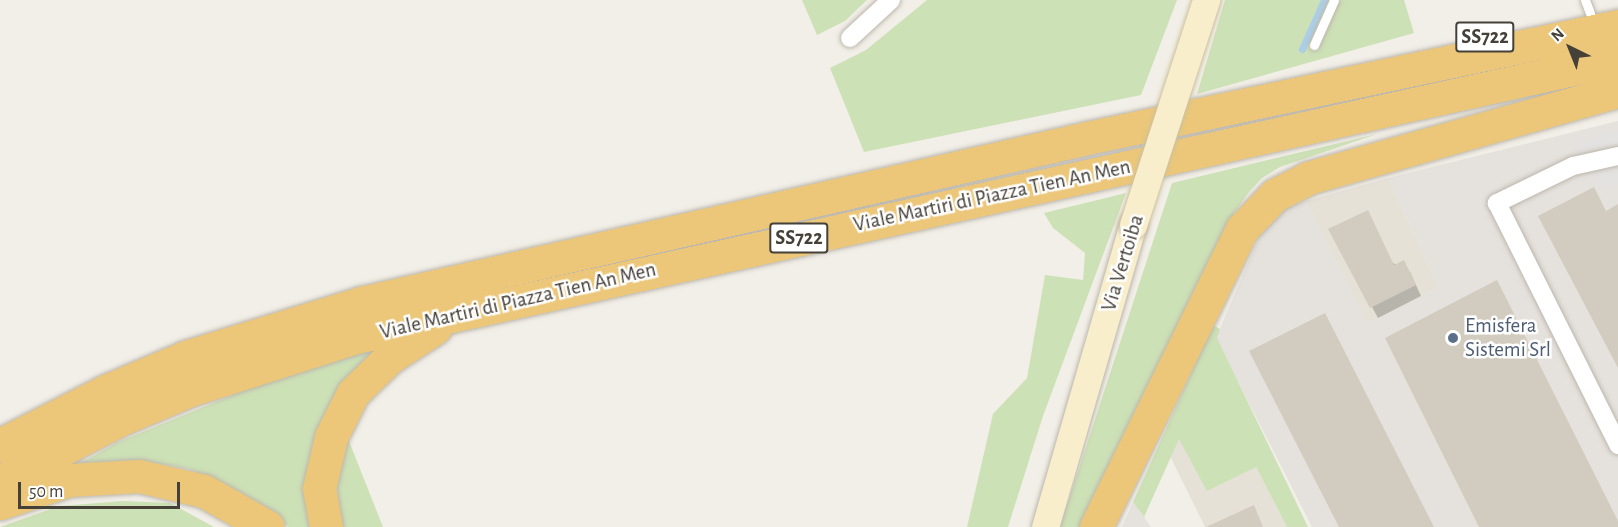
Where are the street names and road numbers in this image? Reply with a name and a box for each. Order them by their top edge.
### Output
road number: SS722 [1455,20,1515,54]
street label: Viale Martiri di Piazza Tien An Men [851,154,1133,238]
street label: Via Vertoiba [1096,212,1150,314]
road number: SS722 [769,221,829,255]
street label: Viale Martiri di Piazza Tien An Men [378,257,658,345]

